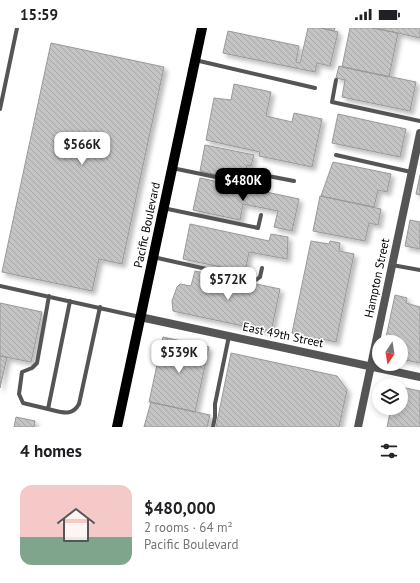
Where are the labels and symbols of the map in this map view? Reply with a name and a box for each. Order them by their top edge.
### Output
pin: $566K [54,132,110,166]
pin: $480K [215,168,271,202]
street label: Pacific Boulevard [130,181,163,269]
street label: Hampton Street [361,237,392,319]
pin: $572K [200,267,256,301]
street label: East 49th Street [241,319,325,350]
north arrow [372,335,408,371]
pin: $539K [151,340,207,374]

